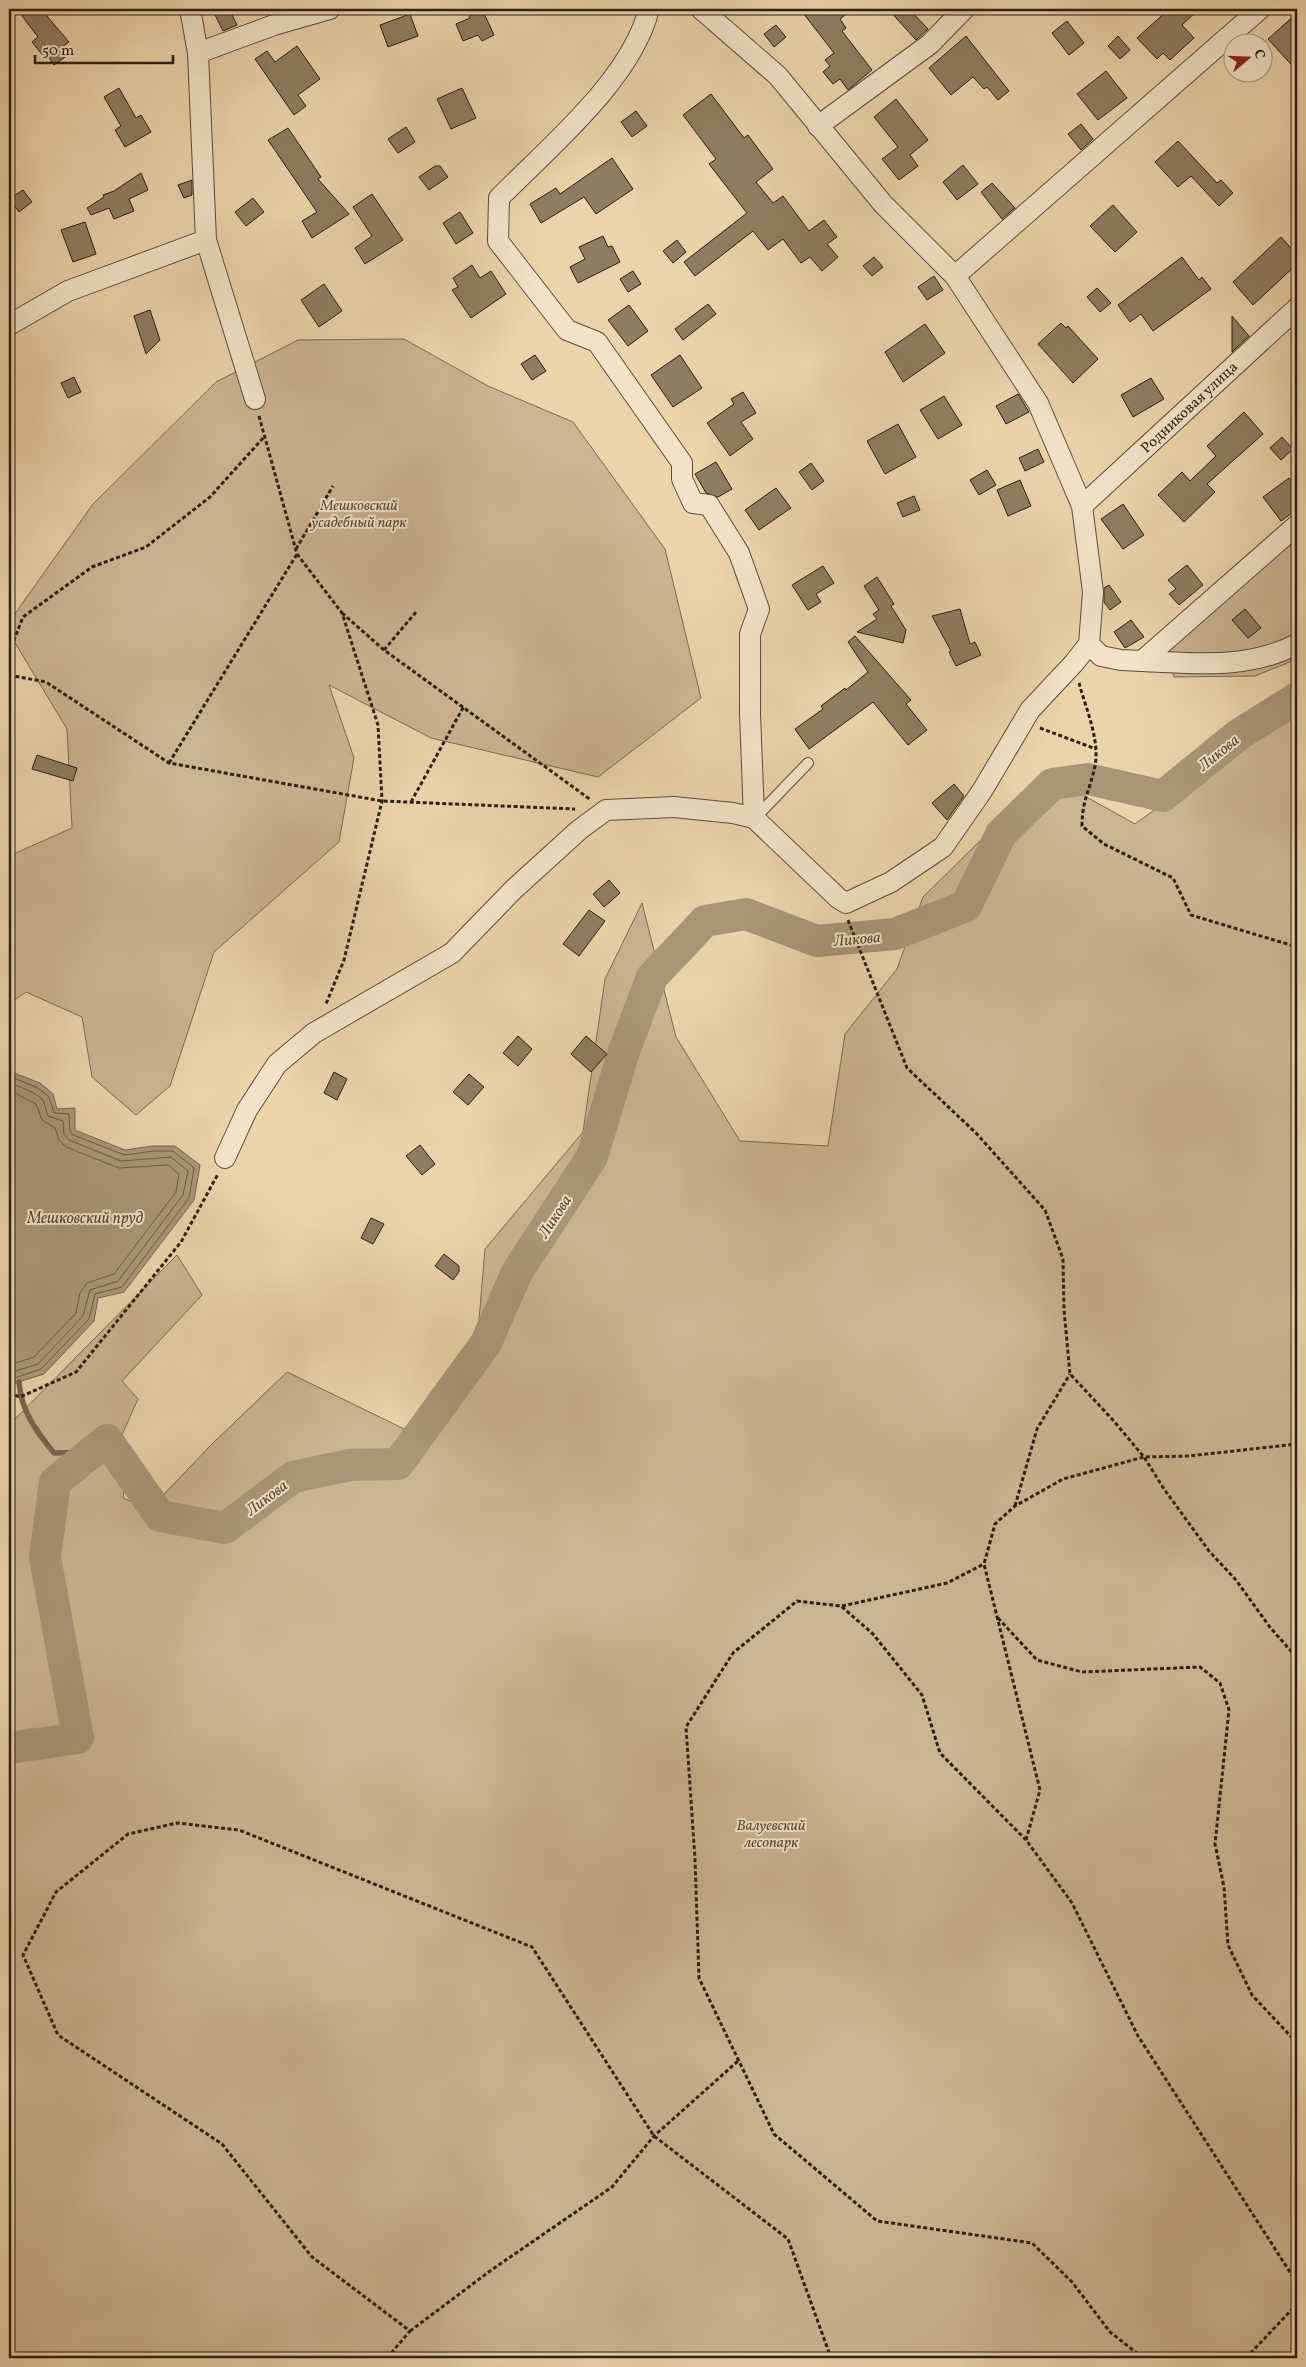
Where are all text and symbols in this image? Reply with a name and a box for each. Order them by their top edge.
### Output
scale bar [35,32,172,64]
north arrow [1224,32,1274,82]
text: 50 m [42,41,74,62]
text: С [1248,47,1269,62]
street label: Родниковая улица [1137,357,1243,459]
park label: Мешковский усадебный парк [310,496,407,534]
water label: Ликова [1193,730,1245,778]
water label: Ликова [832,927,882,953]
water label: Ликова [533,1191,578,1244]
water label: Мешковский пруд [26,1208,144,1230]
water label: Ликова [241,1475,293,1522]
park label: Валуевский лесопарк [737,1816,806,1854]

